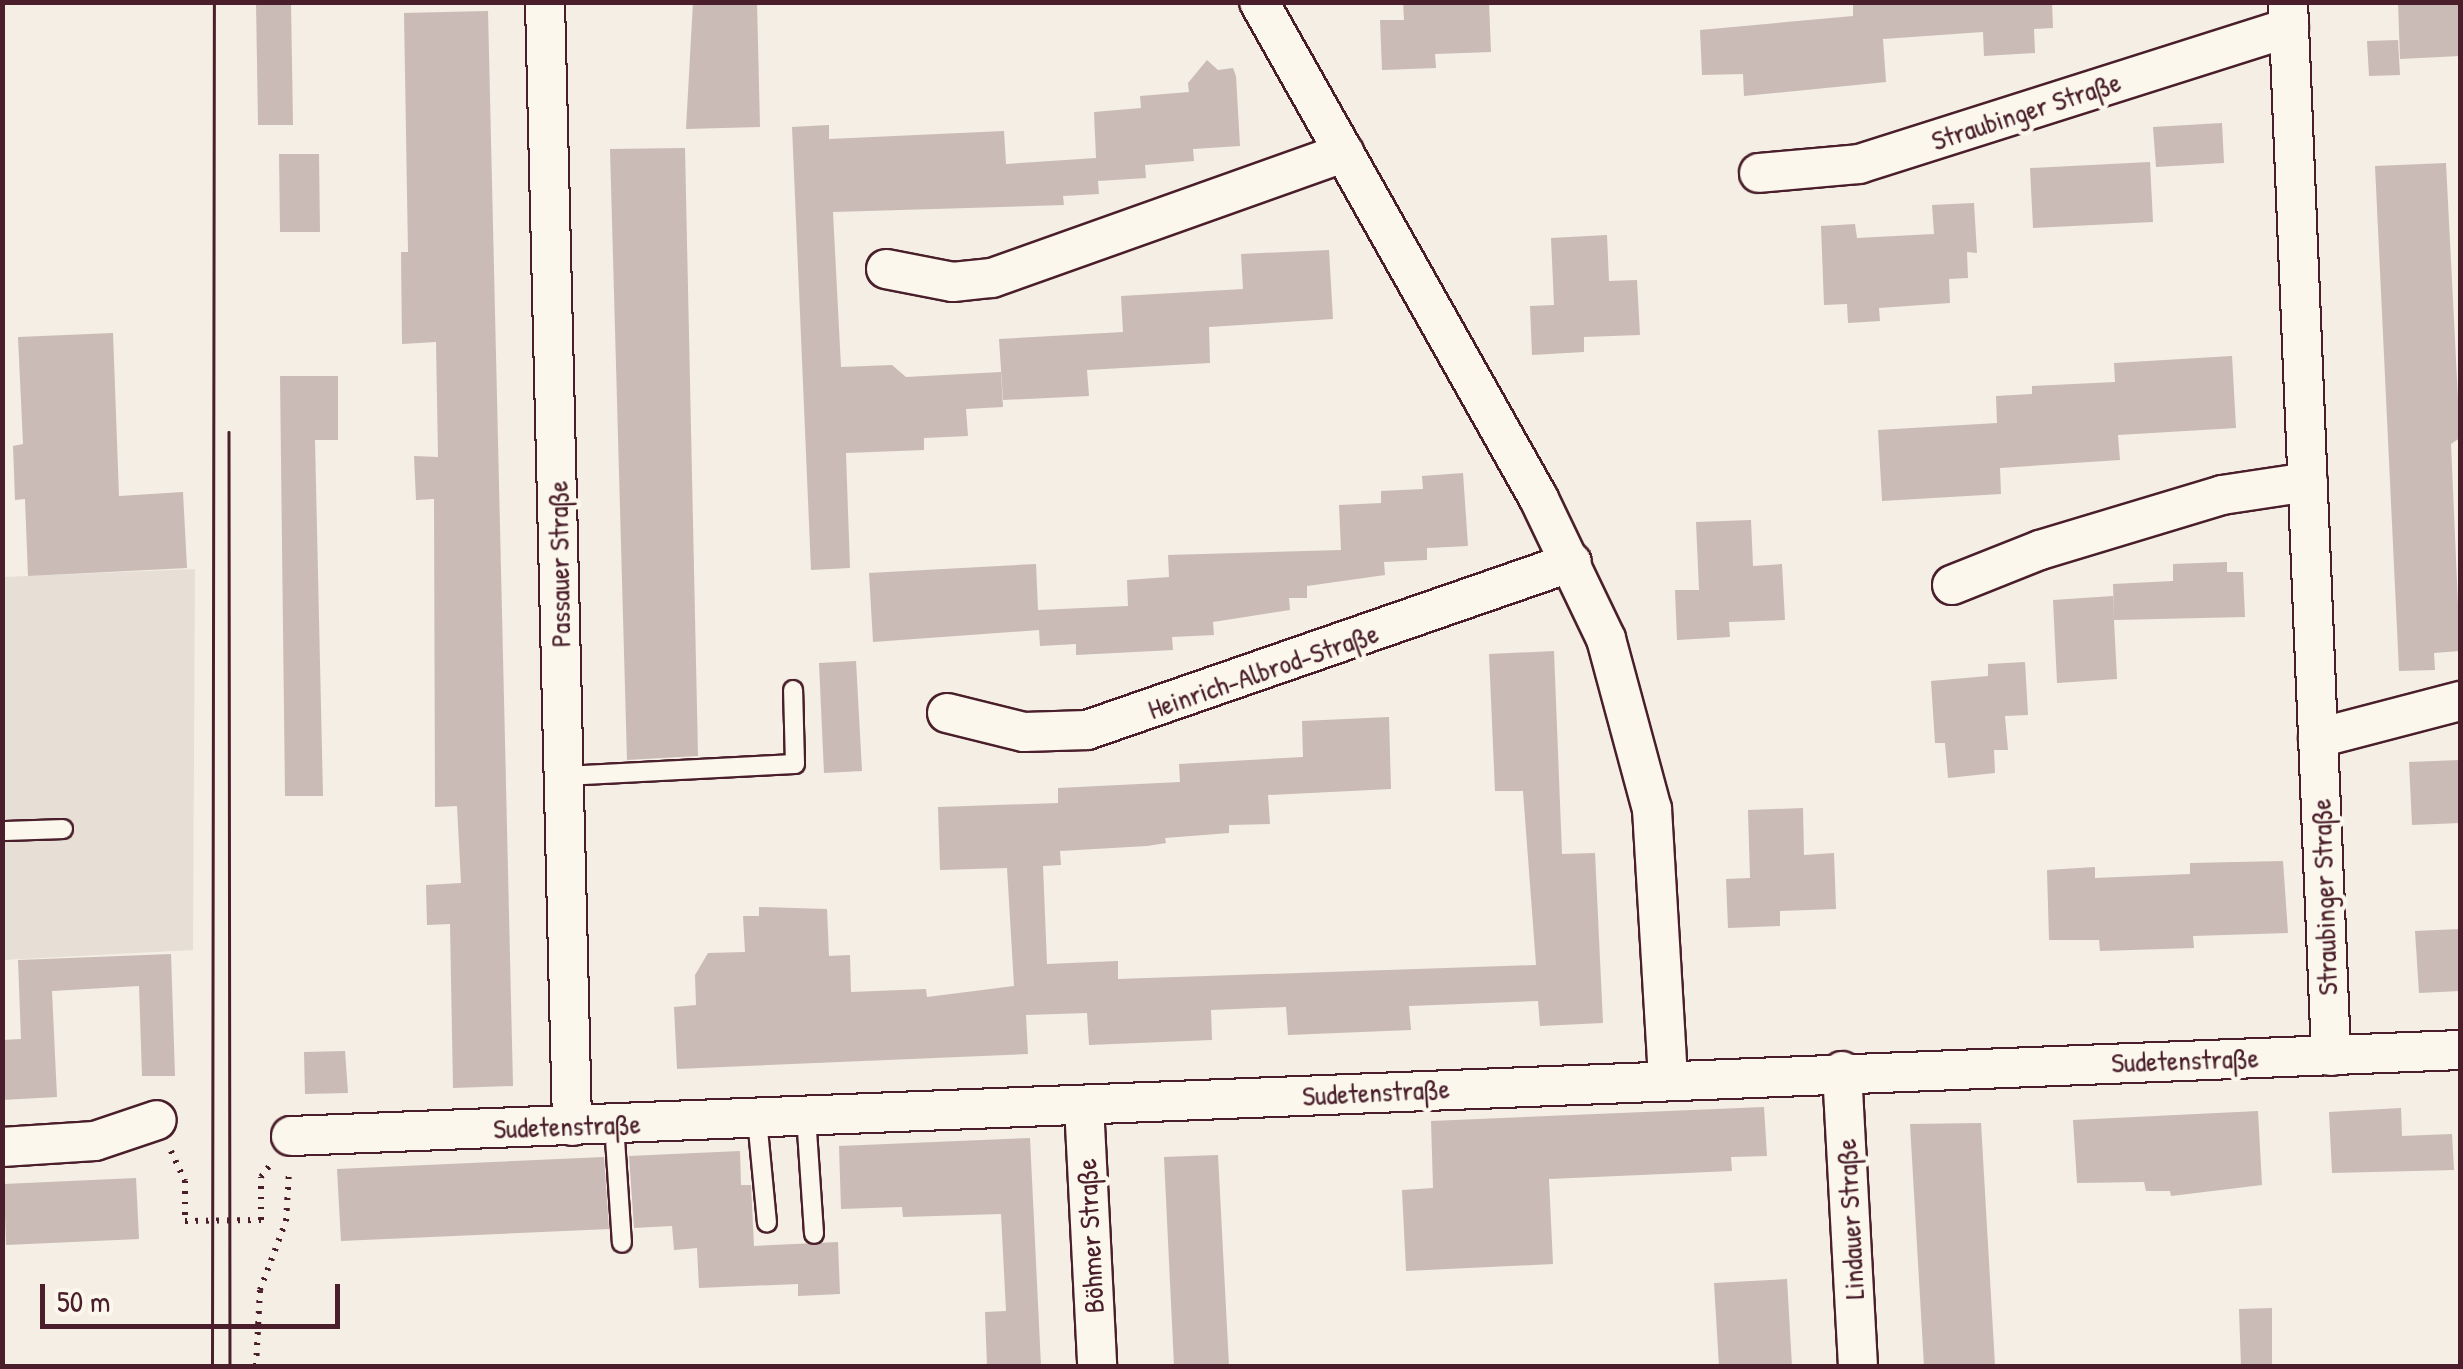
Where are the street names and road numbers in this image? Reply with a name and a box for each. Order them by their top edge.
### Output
street label: Straubinger Straße [1927,65,2125,157]
street label: Passauer Straße [541,480,577,648]
street label: Heinrich-Albrod-Straße [1143,616,1383,726]
street label: Straubinger Straße [2304,798,2344,996]
street label: Sudetenstraße [2111,1041,2259,1079]
street label: Sudetenstraße [1301,1071,1451,1113]
street label: Sudetenstraße [493,1107,641,1145]
street label: Lindauer Straße [1829,1138,1871,1300]
street label: Böhmer Straße [1069,1158,1111,1314]

